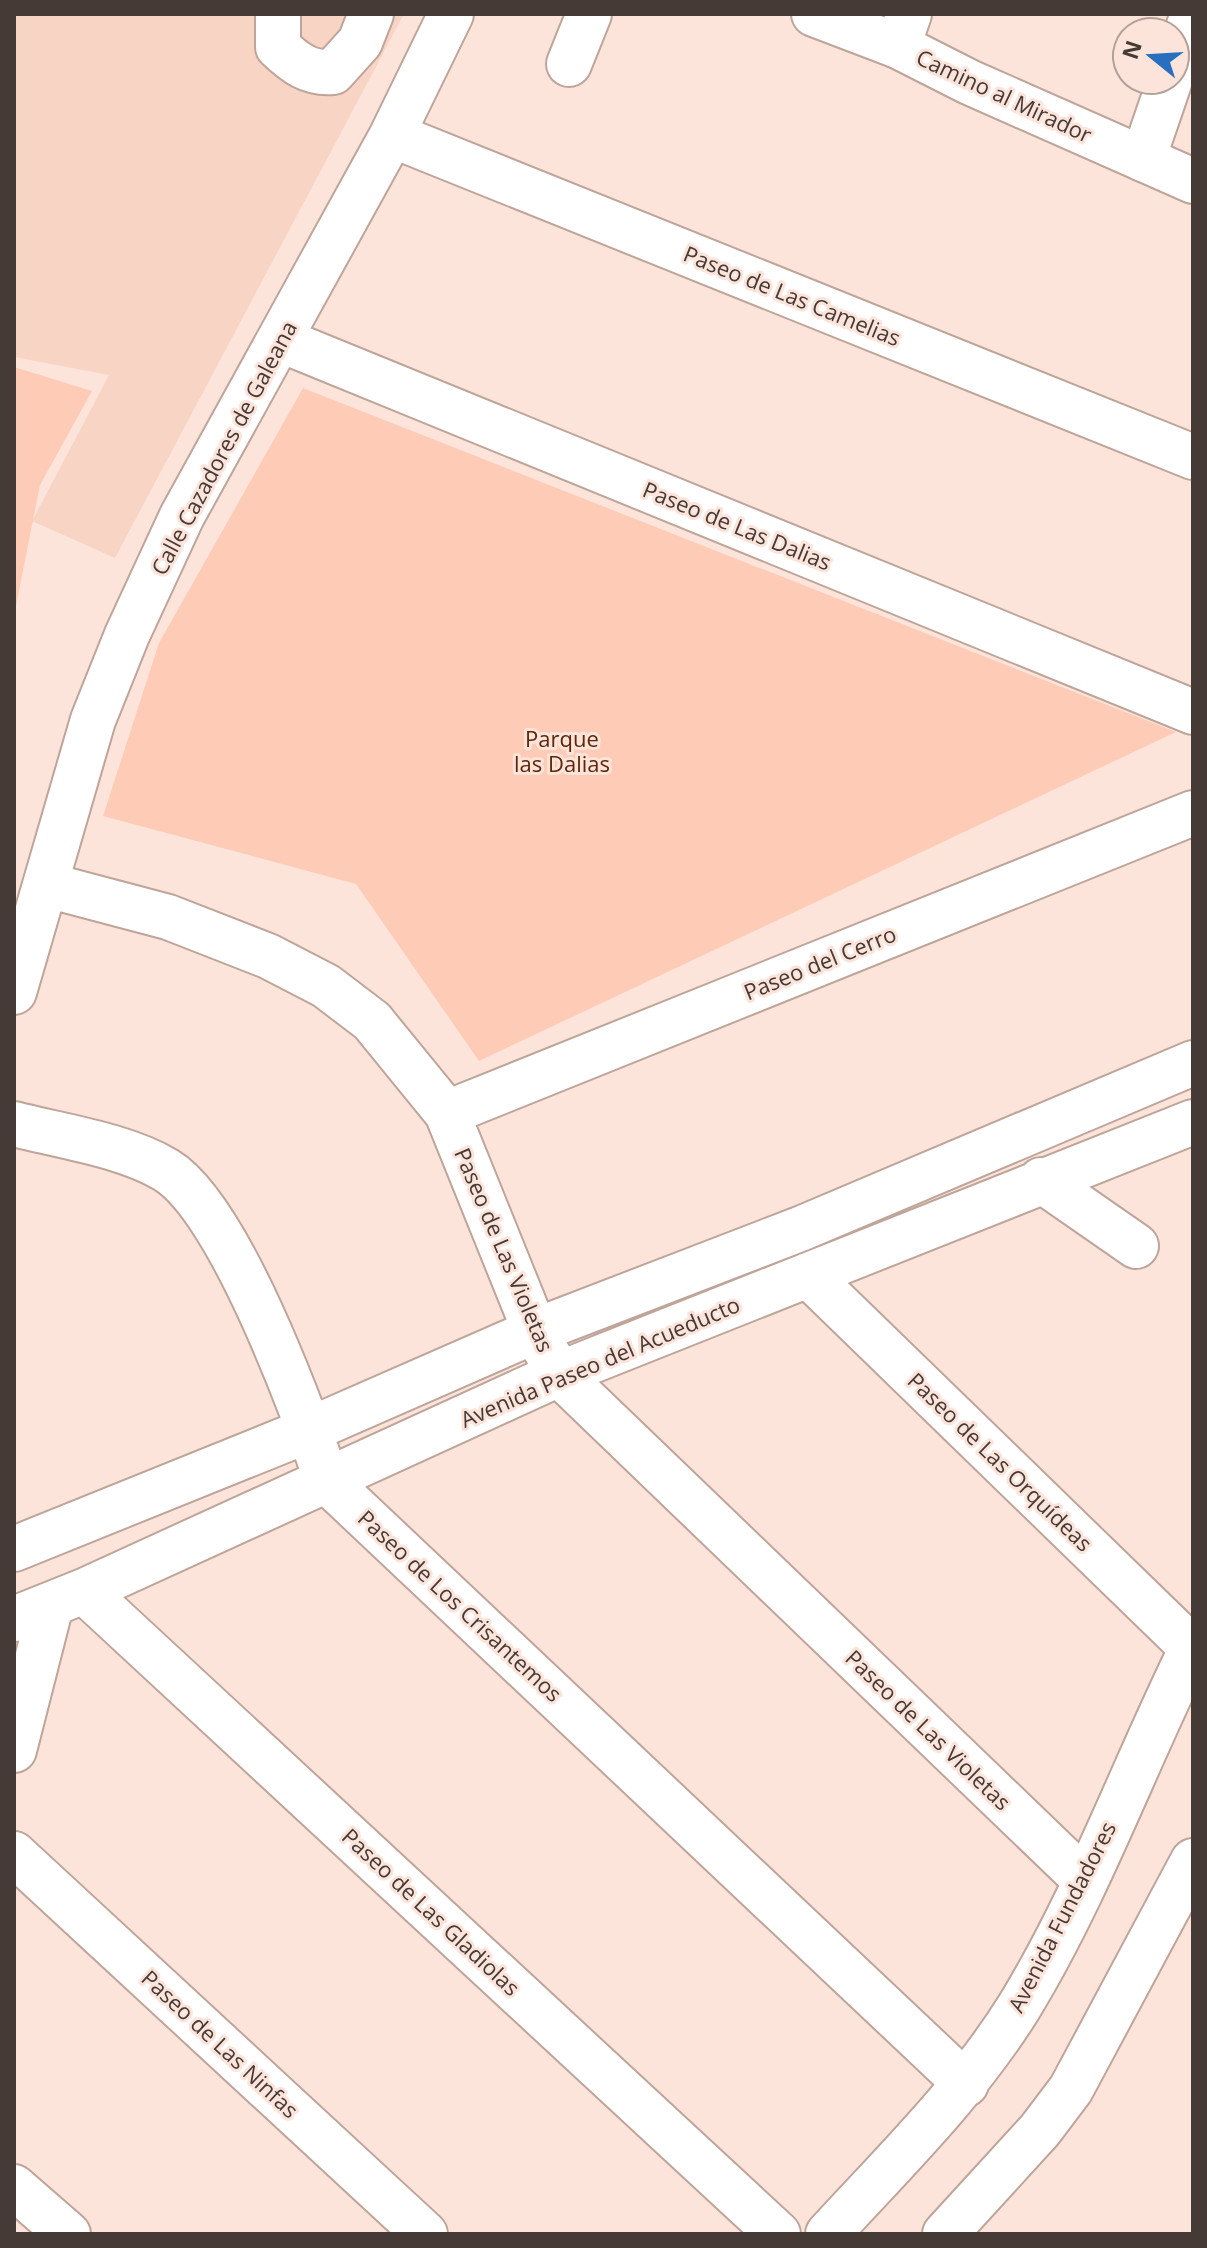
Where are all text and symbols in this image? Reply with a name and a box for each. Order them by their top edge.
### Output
north arrow [1111,16,1191,96]
text: N [1114,36,1148,63]
street label: Camino al Mirador [912,41,1097,149]
street label: Paseo de Las Camelias [680,238,905,352]
street label: Calle Cazadores de Galeana [143,315,303,580]
street label: Paseo de Las Dalias [639,474,836,577]
park label: Parque las Dalias [514,723,610,778]
street label: Paseo del Cerro [739,918,900,1006]
street label: Paseo de Las Violetas [448,1143,562,1356]
street label: Avenida Paseo del Acueducto [455,1288,744,1434]
street label: Paseo de Las Orquídeas [902,1365,1100,1557]
street label: Paseo de Los Crisantemos [352,1503,569,1708]
street label: Paseo de Las Violetas [839,1642,1018,1816]
street label: Avenida Fundadores [1000,1816,1122,2017]
street label: Paseo de Las Gladiolas [336,1821,527,2002]
street label: Paseo de Las Ninfas [136,1963,306,2124]

